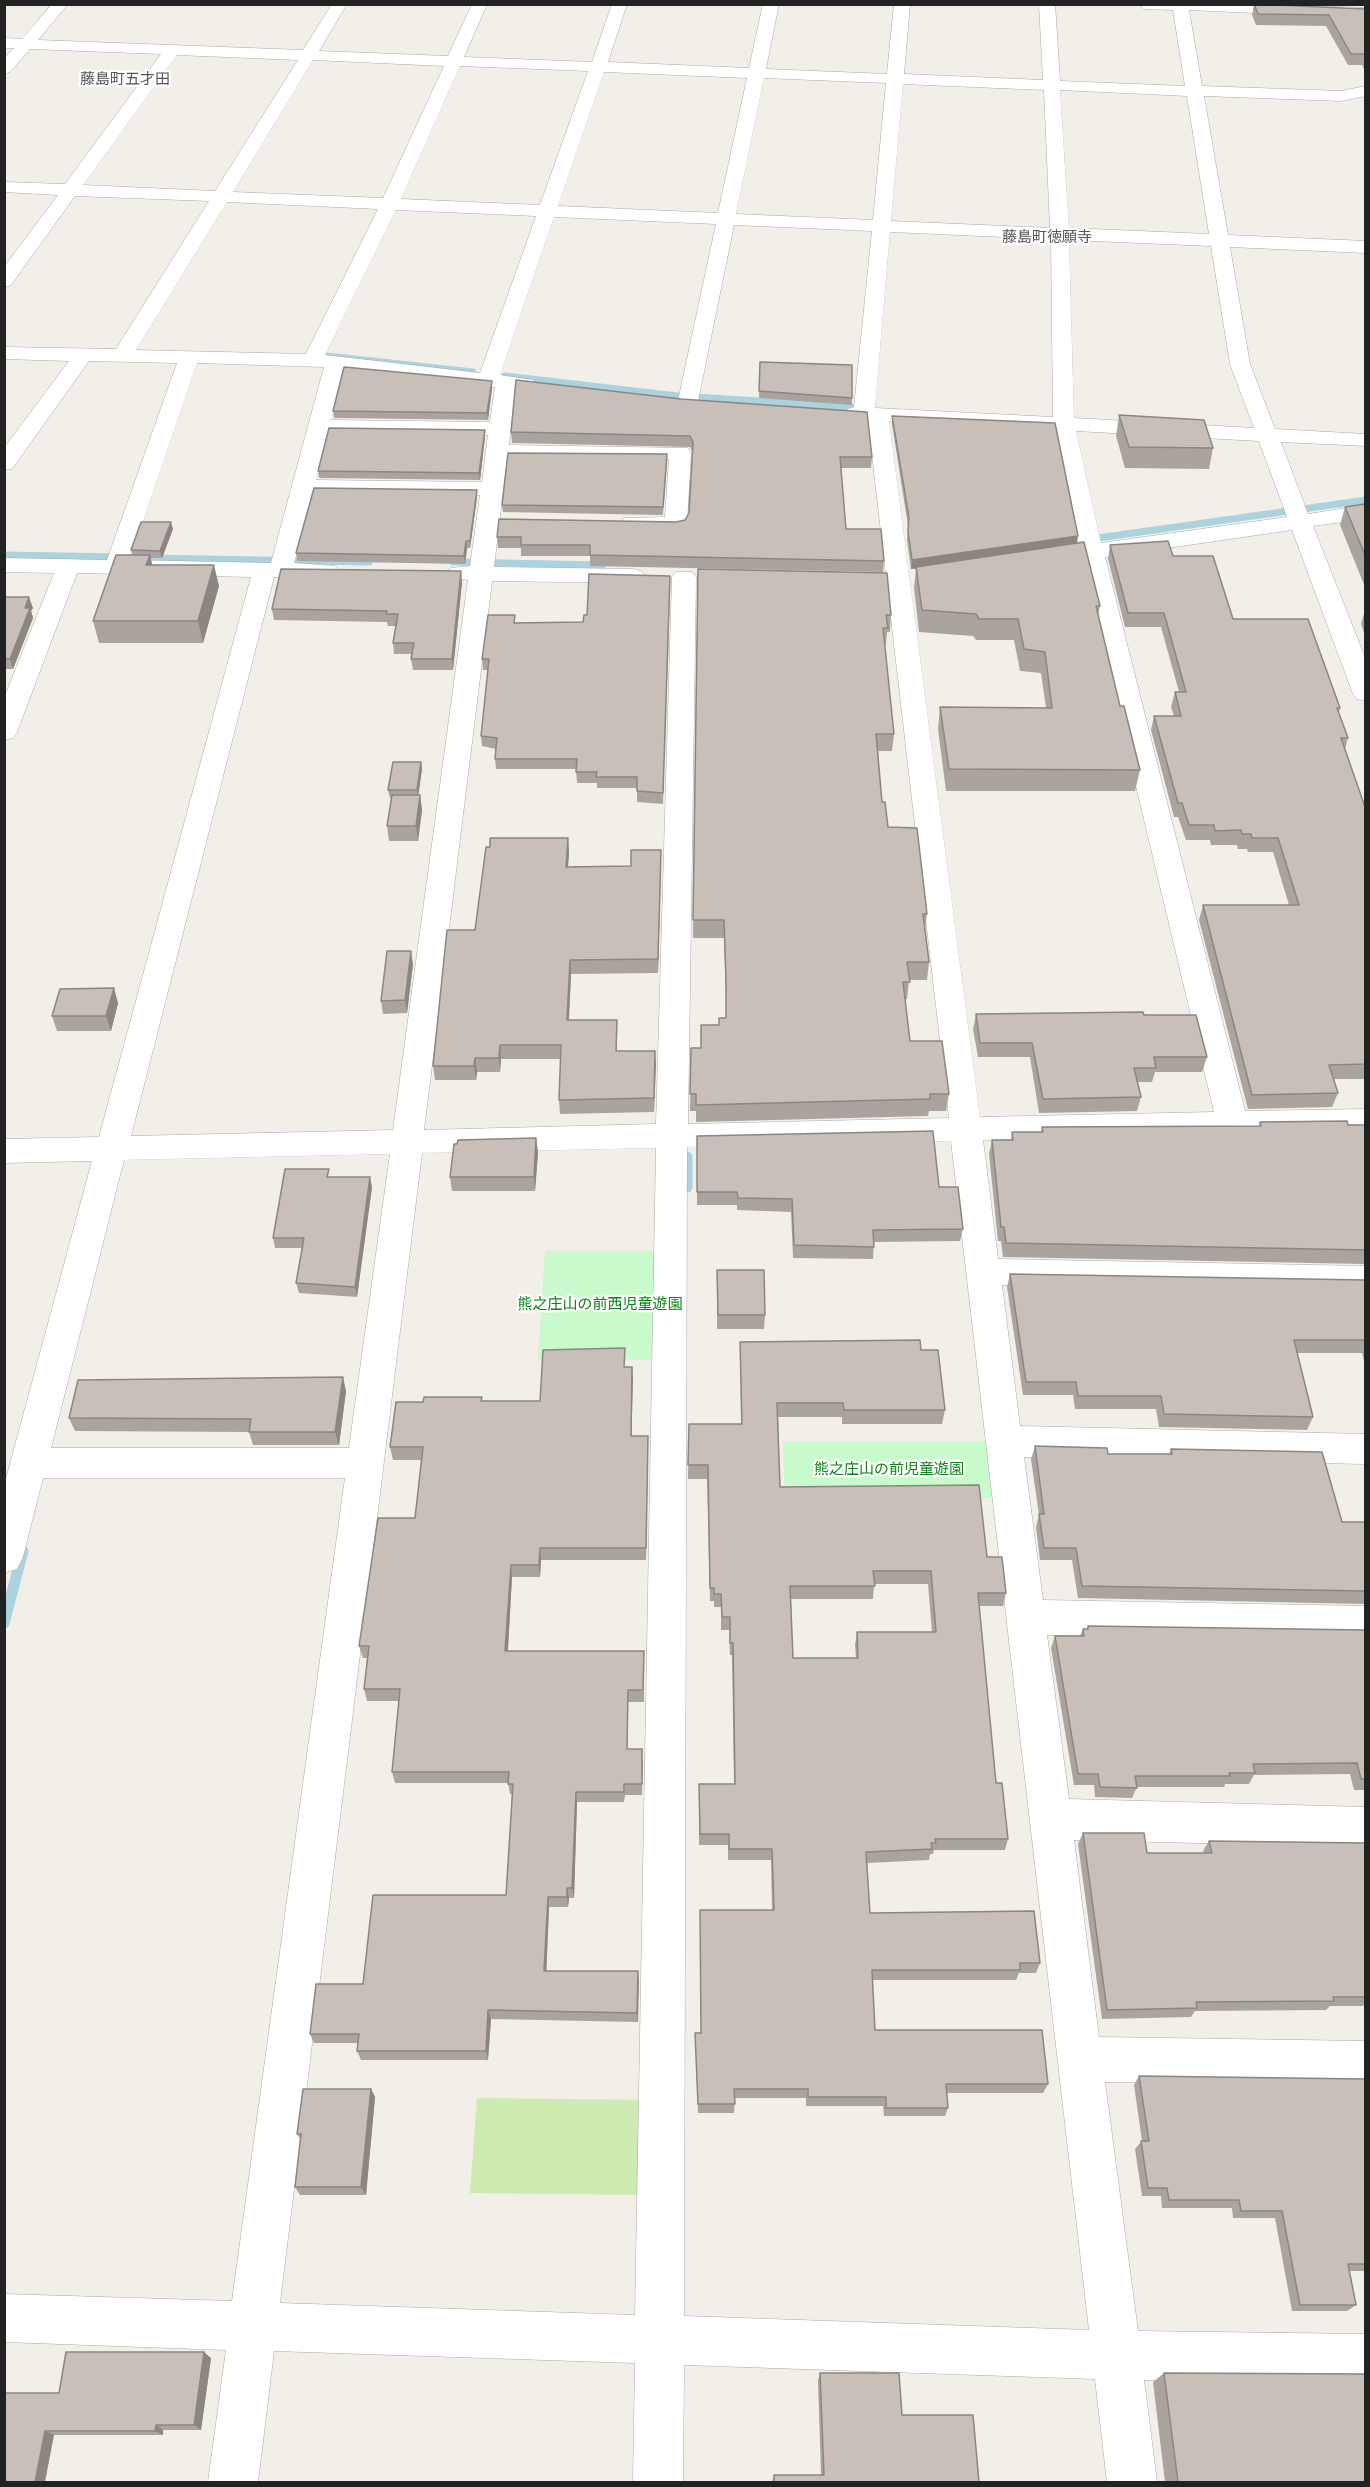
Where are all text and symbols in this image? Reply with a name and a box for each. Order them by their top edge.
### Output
district label: 藤島町五才田 [80,71,170,89]
district label: 藤島町徳願寺 [1002,229,1092,247]
park label: 熊之庄山の前西児童遊園 [518,1296,682,1314]
park label: 熊之庄山の前児童遊園 [814,1461,964,1479]

